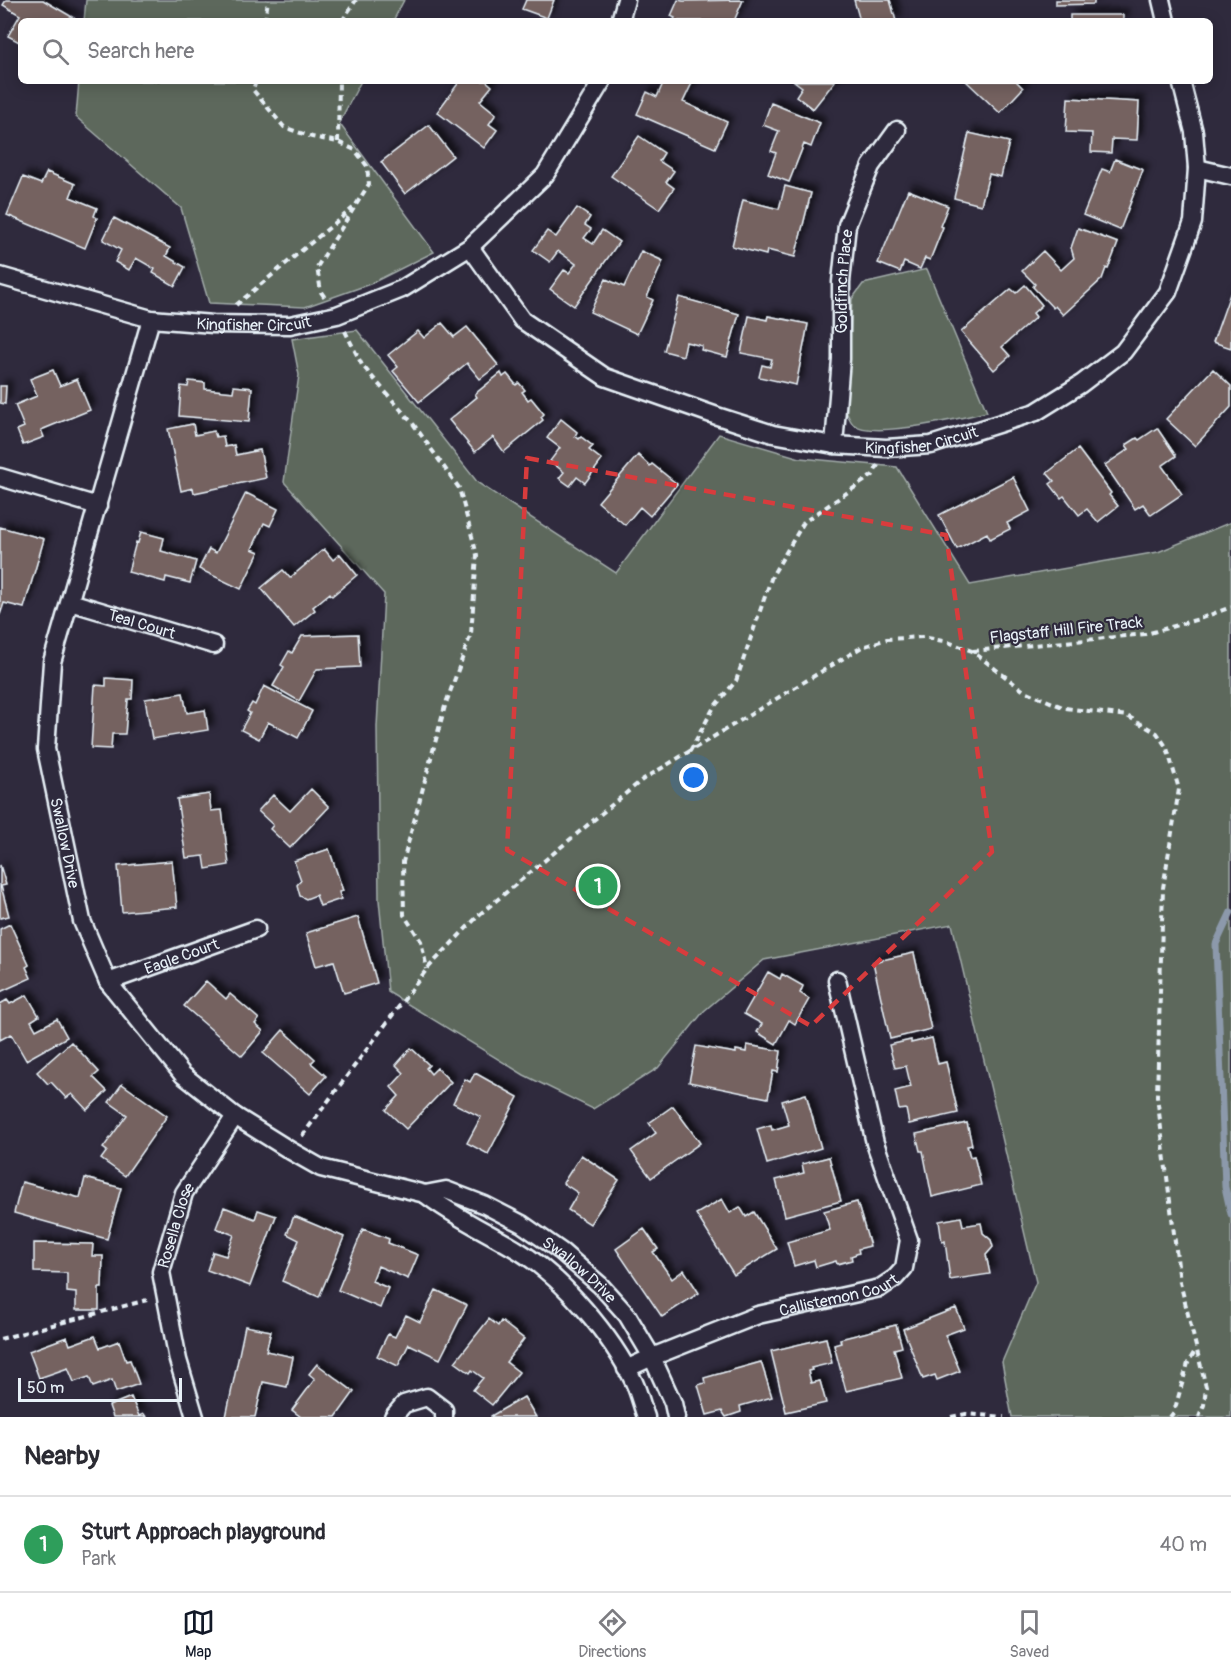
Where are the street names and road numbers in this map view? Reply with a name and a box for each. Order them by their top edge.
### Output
street label: Goldfinch Place [832,228,857,334]
street label: Kingfisher Circuit [196,312,313,336]
street label: Kingfisher Circuit [864,422,981,459]
street label: Teal Court [106,605,178,644]
street label: Flagstaff Hill Fire Track [989,612,1144,648]
street label: Swallow Drive [45,796,84,890]
street label: Eagle Court [142,934,222,979]
street label: Rosella Close [154,1179,199,1271]
street label: Swallow Drive [538,1232,620,1308]
street label: Callistemon Court [777,1269,903,1321]

